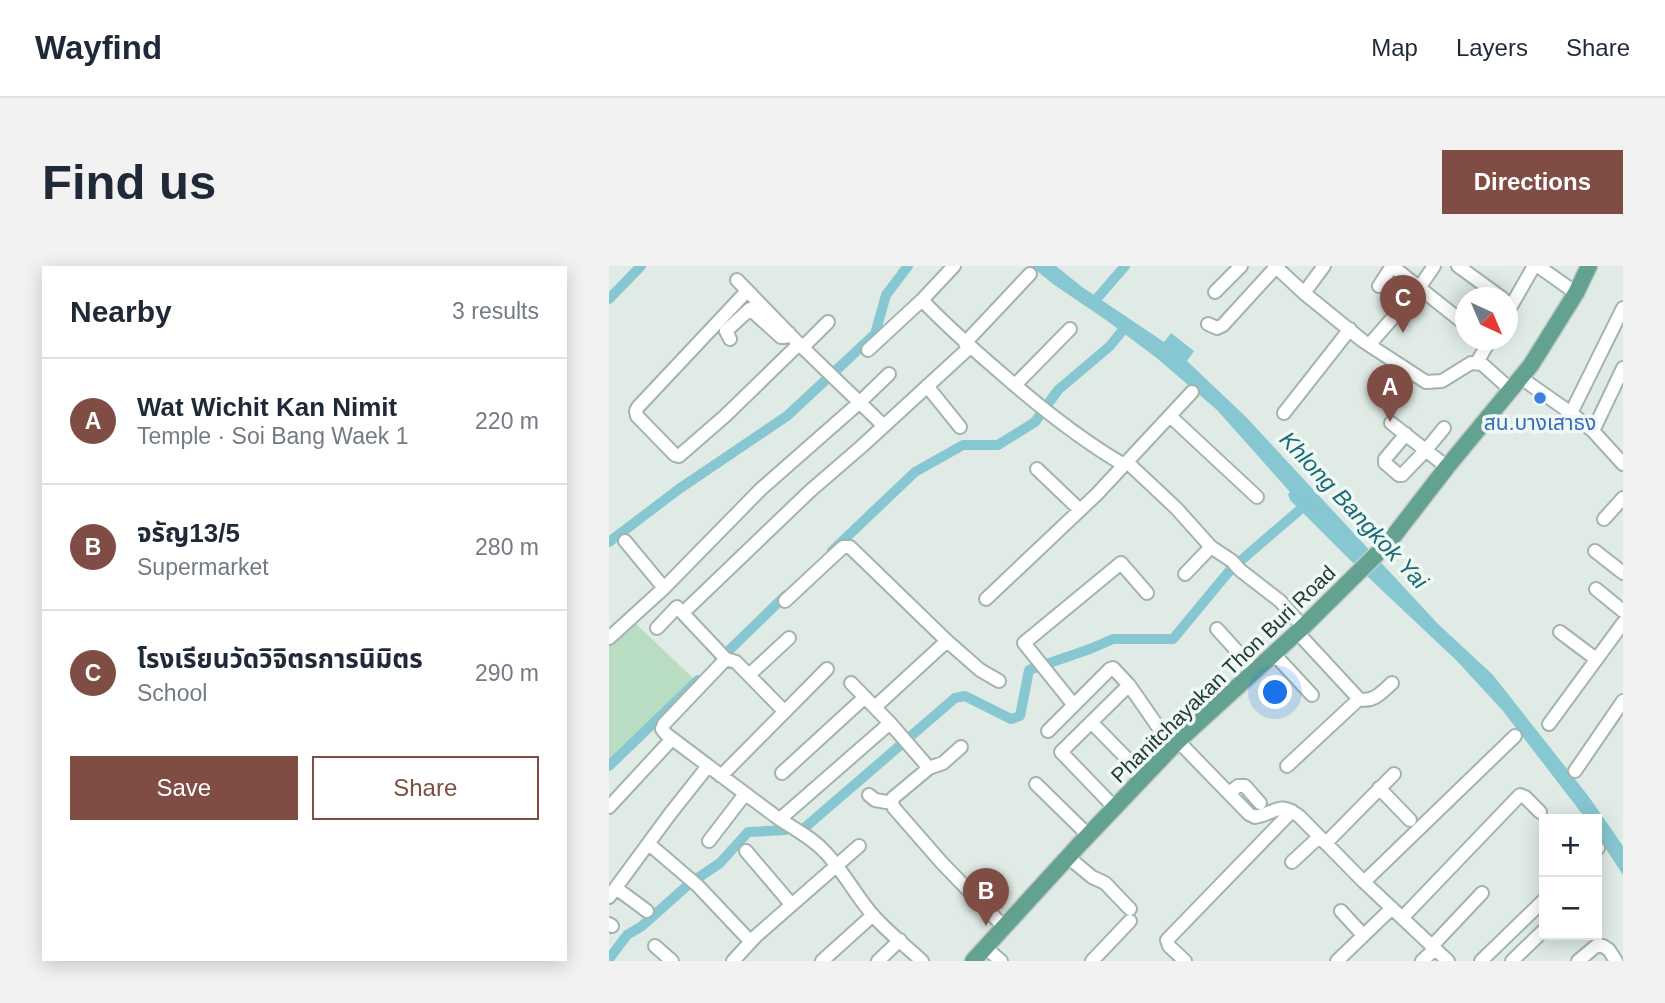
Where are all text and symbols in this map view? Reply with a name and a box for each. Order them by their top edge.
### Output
text: Wayfind [35,29,162,66]
text: Map [1371,34,1418,61]
text: Layers [1456,34,1528,61]
text: Share [1566,34,1630,61]
button: Directions [1442,150,1623,214]
text: Find us [42,155,216,209]
pin: C [1380,275,1426,333]
north arrow [1455,287,1518,350]
text: Nearby [70,295,172,328]
text: 3 results [452,298,539,324]
pin: A [1367,364,1413,422]
marker: สน.บางเสาธง [1532,390,1548,406]
text: Wat Wichit Kan Nimit [137,392,397,422]
text: A [85,408,101,434]
text: 220 m [475,408,539,434]
place label: สน.บางเสาธง [1484,411,1596,434]
text: Temple · Soi Bang Waek 1 [137,423,408,449]
water label: Khlong Bangkok Yai [1275,426,1434,594]
text: จรัญ13/5 [137,518,240,548]
text: B [85,534,101,560]
text: 280 m [475,534,539,560]
text: Supermarket [137,554,269,580]
street label: Phanitchayakan Thon Buri Road [1106,561,1340,787]
text: โรงเรียนวัดวิจิตรการนิมิตร [137,644,423,674]
text: C [85,660,101,686]
text: 290 m [475,660,539,686]
your location [1258,675,1292,709]
text: School [137,680,207,706]
button: Save [70,756,298,820]
button: Share [312,756,539,820]
map controls [1539,814,1602,940]
button: + [1539,814,1602,877]
pin: B [963,868,1009,926]
button: − [1539,877,1602,940]

